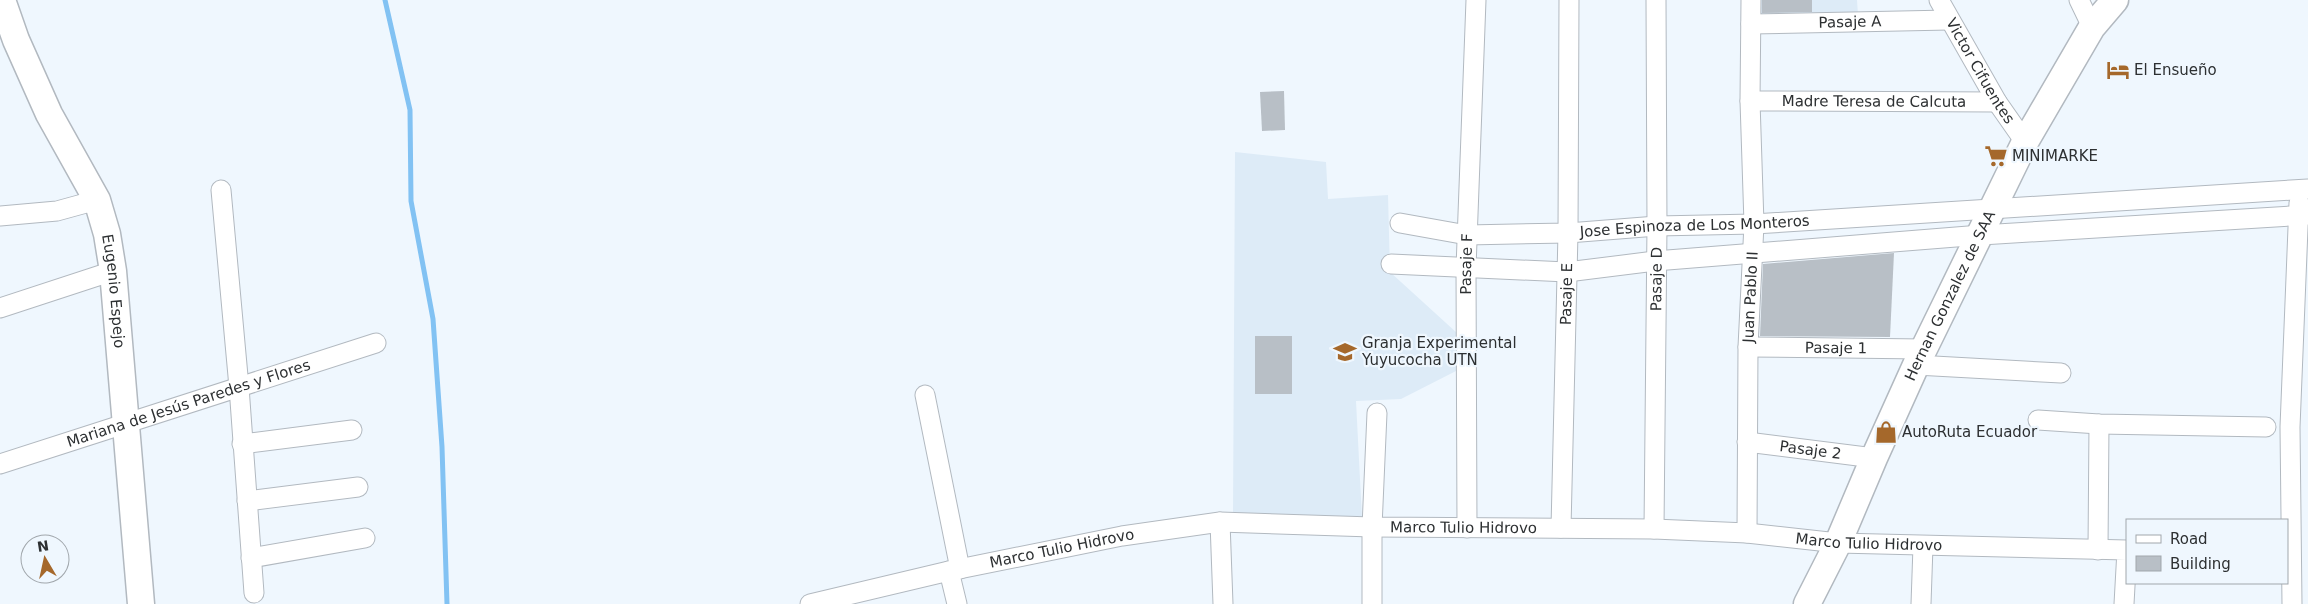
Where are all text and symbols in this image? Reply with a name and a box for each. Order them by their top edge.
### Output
street label: Pasaje A [1818,12,1882,32]
street label: Victor Cifuentes [1942,15,2018,127]
hotel icon: El Ensueño [2105,57,2131,83]
place label: El Ensueño [2134,61,2217,79]
street label: Madre Teresa de Calcuta [1782,92,1966,111]
supermarket icon: MINIMARKE [1983,143,2009,169]
place label: MINIMARKE [2012,147,2098,165]
street label: Hernan Gonzalez de SAA [1901,207,1999,384]
street label: Jose Espinoza de Los Monteros [1578,211,1810,241]
street label: Eugenio Espejo [98,233,128,349]
street label: Pasaje F [1457,233,1476,295]
street label: Pasaje D [1647,247,1666,311]
street label: Juan Pablo II [1739,251,1762,344]
street label: Pasaje E [1557,263,1576,325]
place label: Granja Experimental Yuyucocha UTN [1361,334,1517,369]
school or university icon: Granja Experimental Yuyucocha UTN [1332,339,1358,365]
street label: Pasaje 1 [1805,339,1867,357]
street label: Mariana de Jesús Paredes y Flores [64,356,313,451]
shop icon: AutoRuta Ecuador [1873,419,1899,445]
place label: AutoRuta Ecuador [1902,423,2038,441]
street label: Pasaje 2 [1778,437,1843,463]
street label: Marco Tulio Hidrovo [1390,518,1537,537]
legend [2126,519,2288,584]
street label: Marco Tulio Hidrovo [988,525,1135,572]
street label: Marco Tulio Hidrovo [1795,529,1943,555]
text: Road [2170,530,2208,548]
north arrow [20,534,70,584]
text: N [36,537,50,555]
text: Building [2170,555,2231,573]

